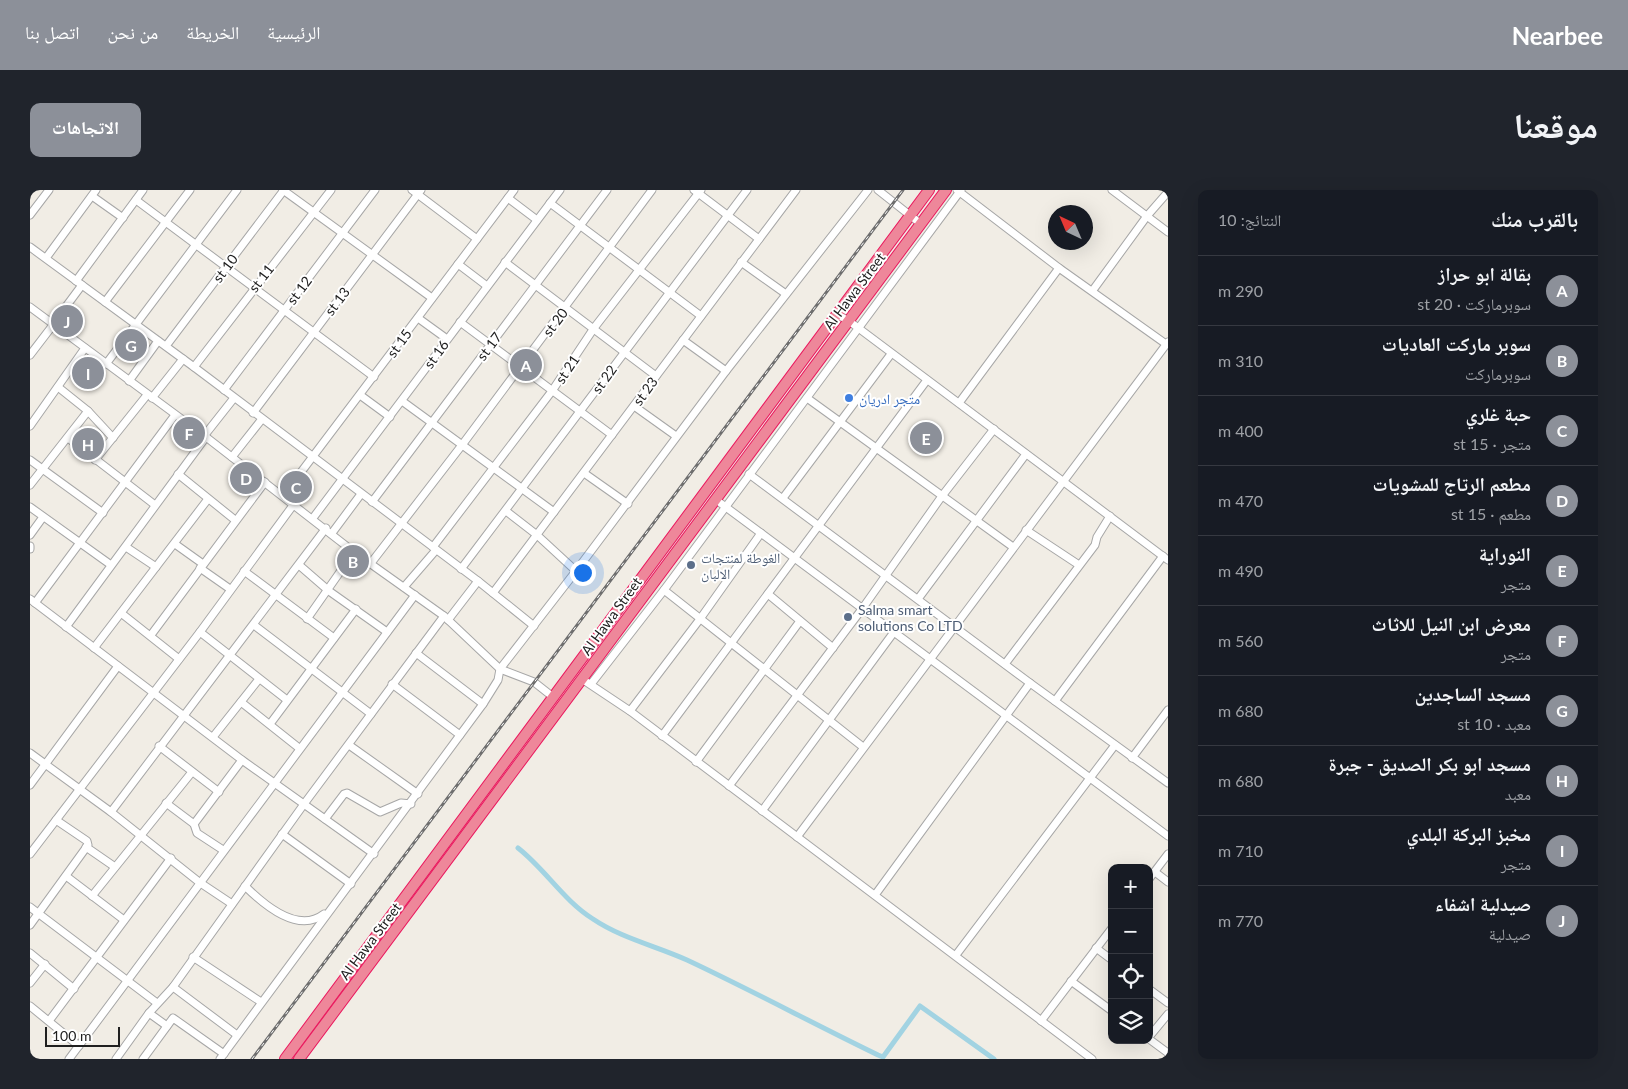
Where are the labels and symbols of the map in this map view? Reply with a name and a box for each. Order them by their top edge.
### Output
north arrow [1048,205,1093,250]
street label: Al Hawa Street [820,249,888,333]
street label: st 10 [209,251,241,285]
street label: st 11 [245,261,277,295]
street label: st 12 [283,273,315,307]
street label: st 13 [321,284,353,318]
pin: J [51,302,83,340]
street label: st 20 [539,305,571,339]
pin: G [115,326,147,364]
street label: st 15 [383,326,415,360]
street label: st 17 [473,329,505,363]
street label: st 16 [420,337,452,371]
pin: A [510,346,542,384]
street label: st 21 [551,351,583,387]
pin: I [72,354,104,392]
street label: st 22 [588,362,620,396]
street label: st 23 [629,374,661,408]
place label: متجر ادريان [859,390,920,408]
marker: متجر ادريان [843,392,855,404]
pin: F [173,414,205,452]
pin: E [910,419,942,457]
pin: H [72,425,104,463]
pin: D [230,459,262,497]
pin: C [280,468,312,506]
pin: B [337,542,369,580]
place label: الغوطة لمنتجات الالبان [701,549,780,583]
marker: الغوطة لمنتجات الالبان [685,559,697,571]
your location [570,560,596,586]
street label: Al Hawa Street [577,574,645,658]
place label: Salma smart solutions Co LTD [858,601,963,634]
marker: Salma smart solutions Co LTD [842,611,854,623]
street label: Al Hawa Street [336,899,404,983]
scale bar [45,1024,120,1047]

